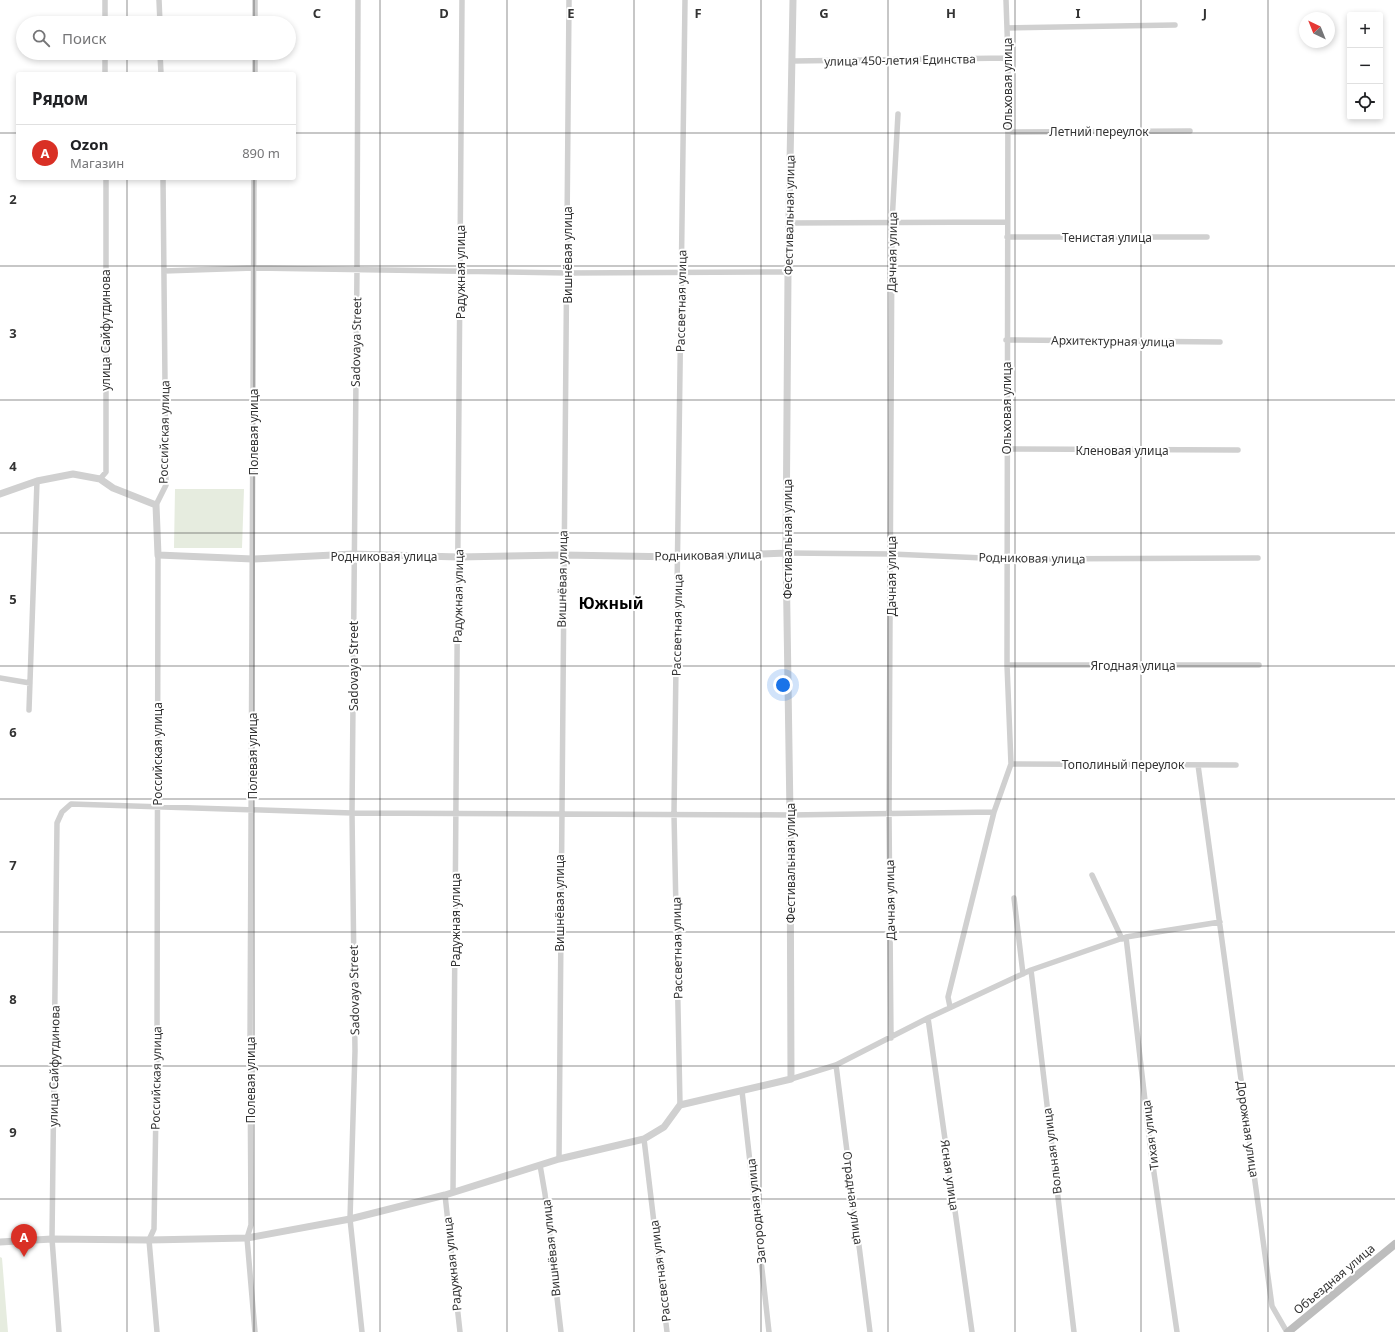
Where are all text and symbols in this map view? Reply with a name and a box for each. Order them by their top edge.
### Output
text: C [313,4,321,22]
text: D [439,4,449,22]
text: E [567,4,575,22]
text: F [694,4,702,22]
text: G [819,4,829,22]
text: H [946,4,956,22]
text: I [1075,4,1081,22]
text: J [1202,4,1207,22]
north arrow [1299,12,1335,48]
map controls [1347,12,1383,120]
button: + [1347,12,1383,48]
search box [16,16,296,60]
icon: search [30,27,52,49]
text: Поиск [62,28,107,48]
street label: Ольховая улица [999,38,1016,130]
button: − [1347,48,1383,84]
street label: улица 450-летия Единства [824,50,976,70]
button: locate [1347,84,1383,120]
text: Рядом [32,87,88,110]
street label: Летний переулок [1049,123,1149,140]
text: Ozon [70,134,108,154]
text: A [41,144,50,162]
text: 890 m [242,144,280,162]
text: Магазин [70,154,124,172]
street label: Фестивальная улица [779,155,799,275]
text: 2 [9,190,17,208]
street label: Вишнёвая улица [559,206,576,304]
street label: Дачная улица [883,212,901,292]
street label: Радужная улица [452,225,469,319]
street label: Тенистая улица [1062,229,1152,246]
street label: Рассветная улица [672,250,690,352]
street label: улица Сайфутдинова [97,269,114,391]
street label: Sadovaya Street [347,296,365,387]
text: 3 [9,324,17,342]
street label: Архитектурная улица [1051,331,1175,351]
street label: Ольховая улица [998,362,1015,454]
street label: Российская улица [155,380,173,484]
street label: Полевая улица [245,388,262,476]
street label: Кленовая улица [1075,442,1169,459]
text: 4 [9,457,17,475]
street label: Фестивальная улица [779,479,796,599]
street label: Вишнёвая улица [553,530,571,628]
street label: Дачная улица [883,536,900,616]
street label: Родниковая улица [654,546,762,564]
street label: Родниковая улица [330,548,438,565]
street label: Радужная улица [449,549,467,643]
street label: Родниковая улица [978,549,1086,567]
street label: Рассветная улица [668,574,686,676]
text: 5 [9,590,17,608]
district label: Южный [579,592,643,614]
street label: Sadovaya Street [345,620,362,711]
street label: Ягодная улица [1090,657,1176,674]
your location [773,675,793,695]
street label: Российская улица [149,702,166,806]
street label: Полевая улица [244,712,261,800]
text: 6 [9,723,17,741]
street label: Тополиный переулок [1062,756,1185,773]
street label: Фестивальная улица [782,803,799,923]
street label: Вишнёвая улица [551,854,568,952]
text: 7 [9,856,17,874]
street label: Дачная улица [881,860,899,940]
street label: Радужная улица [447,873,464,967]
street label: Рассветная улица [668,897,686,999]
street label: Sadovaya Street [345,944,363,1035]
text: 8 [9,990,17,1008]
street label: улица Сайфутдинова [44,1005,64,1127]
street label: Российская улица [147,1026,165,1130]
street label: Полевая улица [242,1036,259,1124]
street label: Дорожная улица [1233,1080,1263,1178]
street label: Тихая улица [1137,1099,1163,1171]
street label: Вольная улица [1038,1107,1066,1195]
text: 9 [9,1123,17,1141]
street label: Ясная улица [937,1138,963,1212]
street label: Отрадная улица [839,1150,867,1246]
street label: Загородная улица [742,1158,770,1264]
street label: Вишнёвая улица [537,1199,565,1297]
street label: Радужная улица [439,1216,465,1312]
street label: Рассветная улица [645,1219,675,1323]
pin: A [11,1224,37,1257]
street label: Объездная улица [1290,1240,1378,1318]

